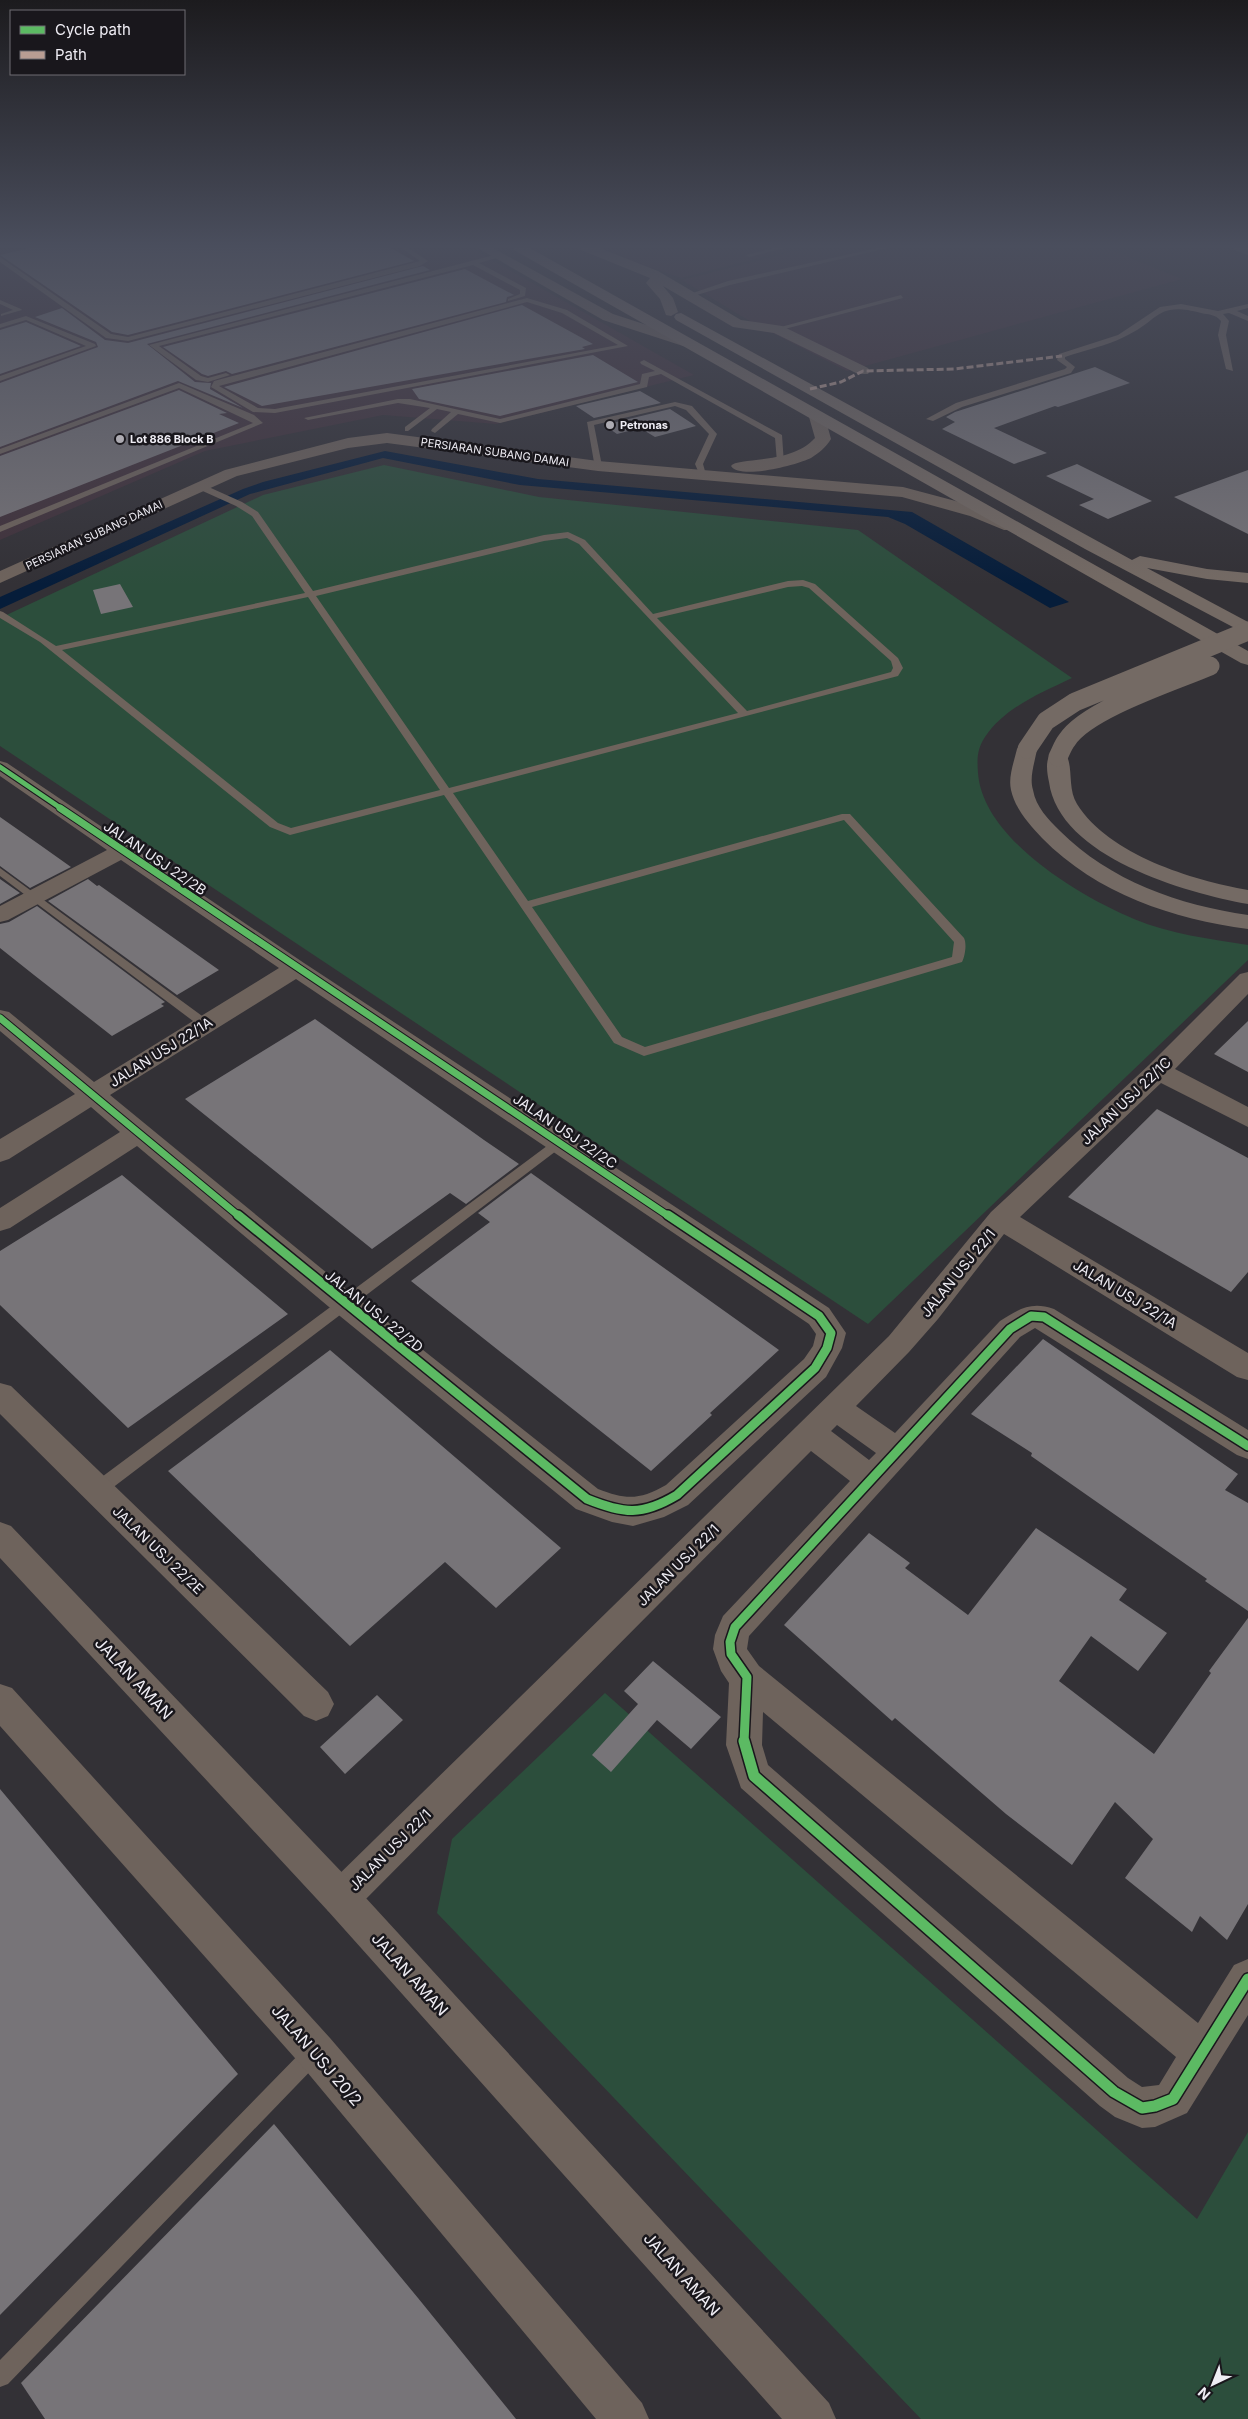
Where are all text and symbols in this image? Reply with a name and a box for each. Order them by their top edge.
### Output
legend [10,10,185,75]
text: Cycle path [55,20,131,39]
text: Path [55,45,87,64]
place label: Petronas [620,418,668,432]
marker: Petronas [604,419,616,431]
place label: Lot 886 Block B [130,432,213,446]
marker: Lot 886 Block B [114,433,126,445]
street label: PERSIARAN SUBANG DAMAI [420,435,570,469]
street label: PERSIARAN SUBANG DAMAI [23,497,165,573]
street label: JALAN USJ 22/2B [101,817,210,898]
street label: JALAN USJ 22/1A [106,1013,216,1090]
street label: JALAN USJ 22/1C [1077,1053,1174,1148]
street label: JALAN USJ 22/2C [510,1090,620,1172]
street label: JALAN USJ 22/1 [917,1225,998,1320]
street label: JALAN USJ 22/1A [1070,1256,1181,1331]
street label: JALAN USJ 22/2D [322,1266,427,1355]
street label: JALAN USJ 22/2E [109,1502,207,1597]
street label: JALAN USJ 22/1 [633,1520,722,1609]
street label: JALAN AMAN [91,1633,177,1723]
street label: JALAN USJ 22/1 [345,1805,434,1894]
street label: JALAN AMAN [367,1928,453,2020]
street label: JALAN USJ 20/2 [268,2000,366,2110]
street label: JALAN AMAN [639,2228,725,2320]
north arrow [1188,2359,1238,2409]
text: N [1194,2384,1213,2404]

